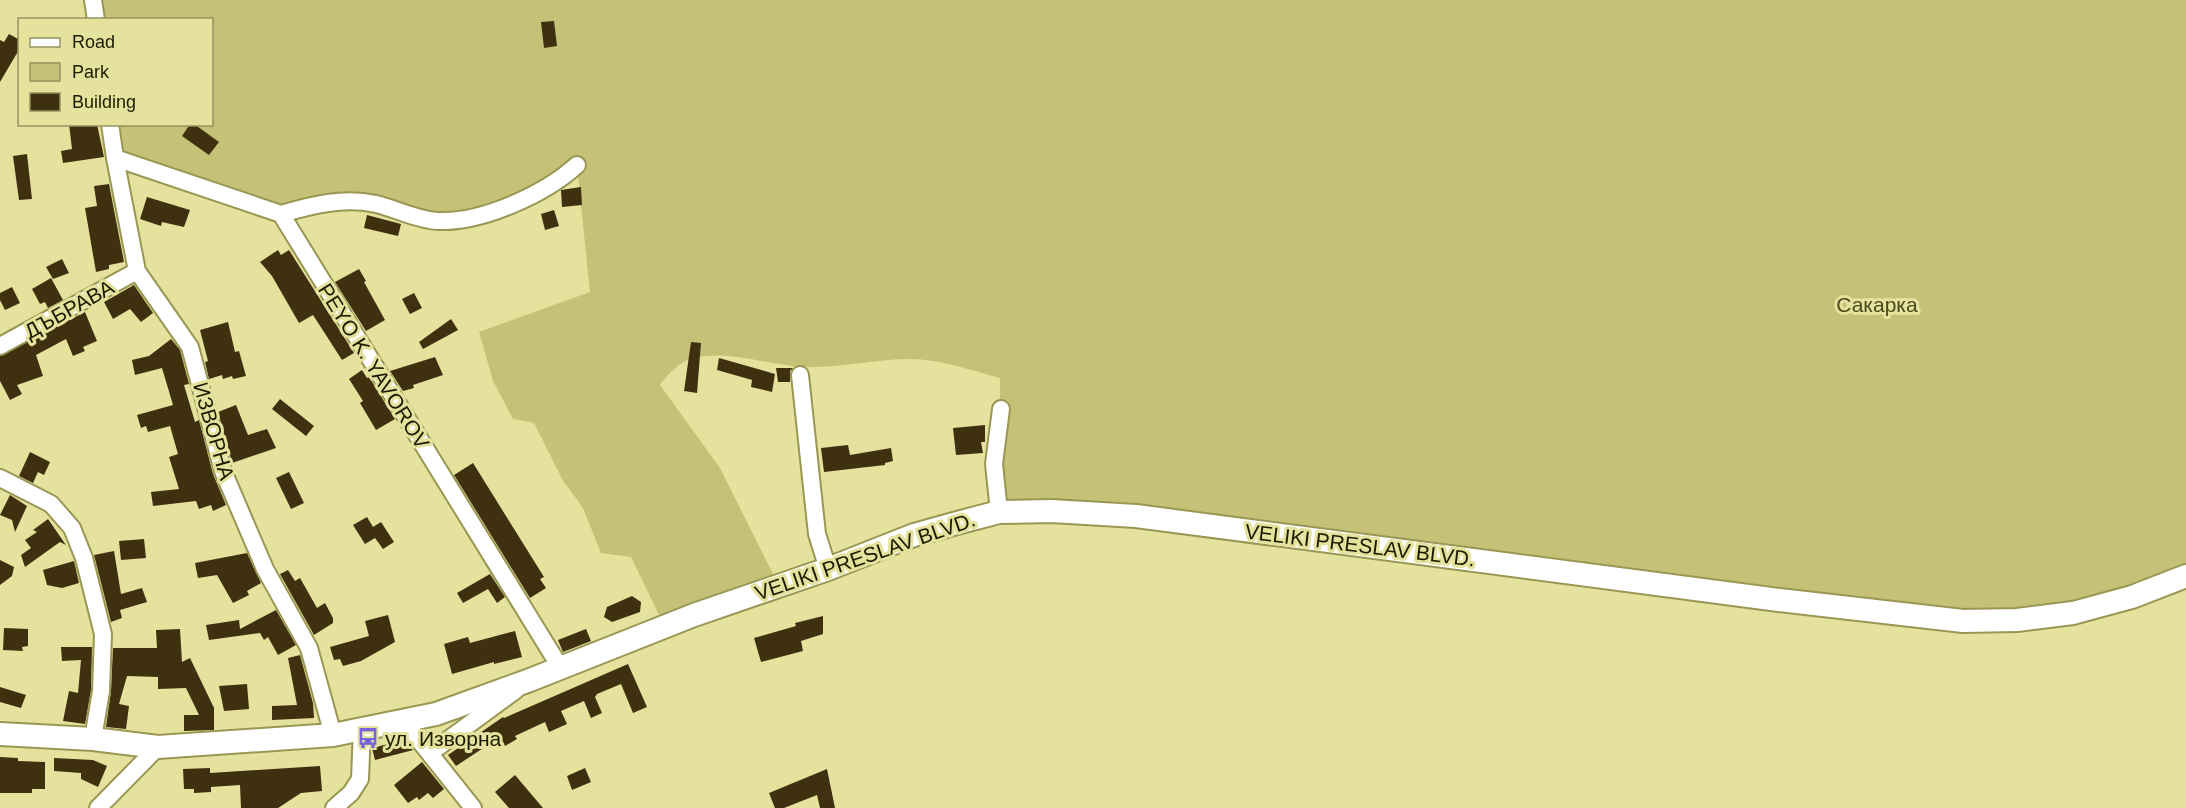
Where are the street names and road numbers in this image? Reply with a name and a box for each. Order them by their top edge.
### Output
street label: ДЪБРАВА [20,275,118,343]
street label: PEYO K. YAVOROV [314,279,434,453]
street label: ИЗВОРНА [189,379,239,483]
street label: VELIKI PRESLAV BLVD. [752,507,978,605]
street label: VELIKI PRESLAV BLVD. [1244,519,1476,571]

